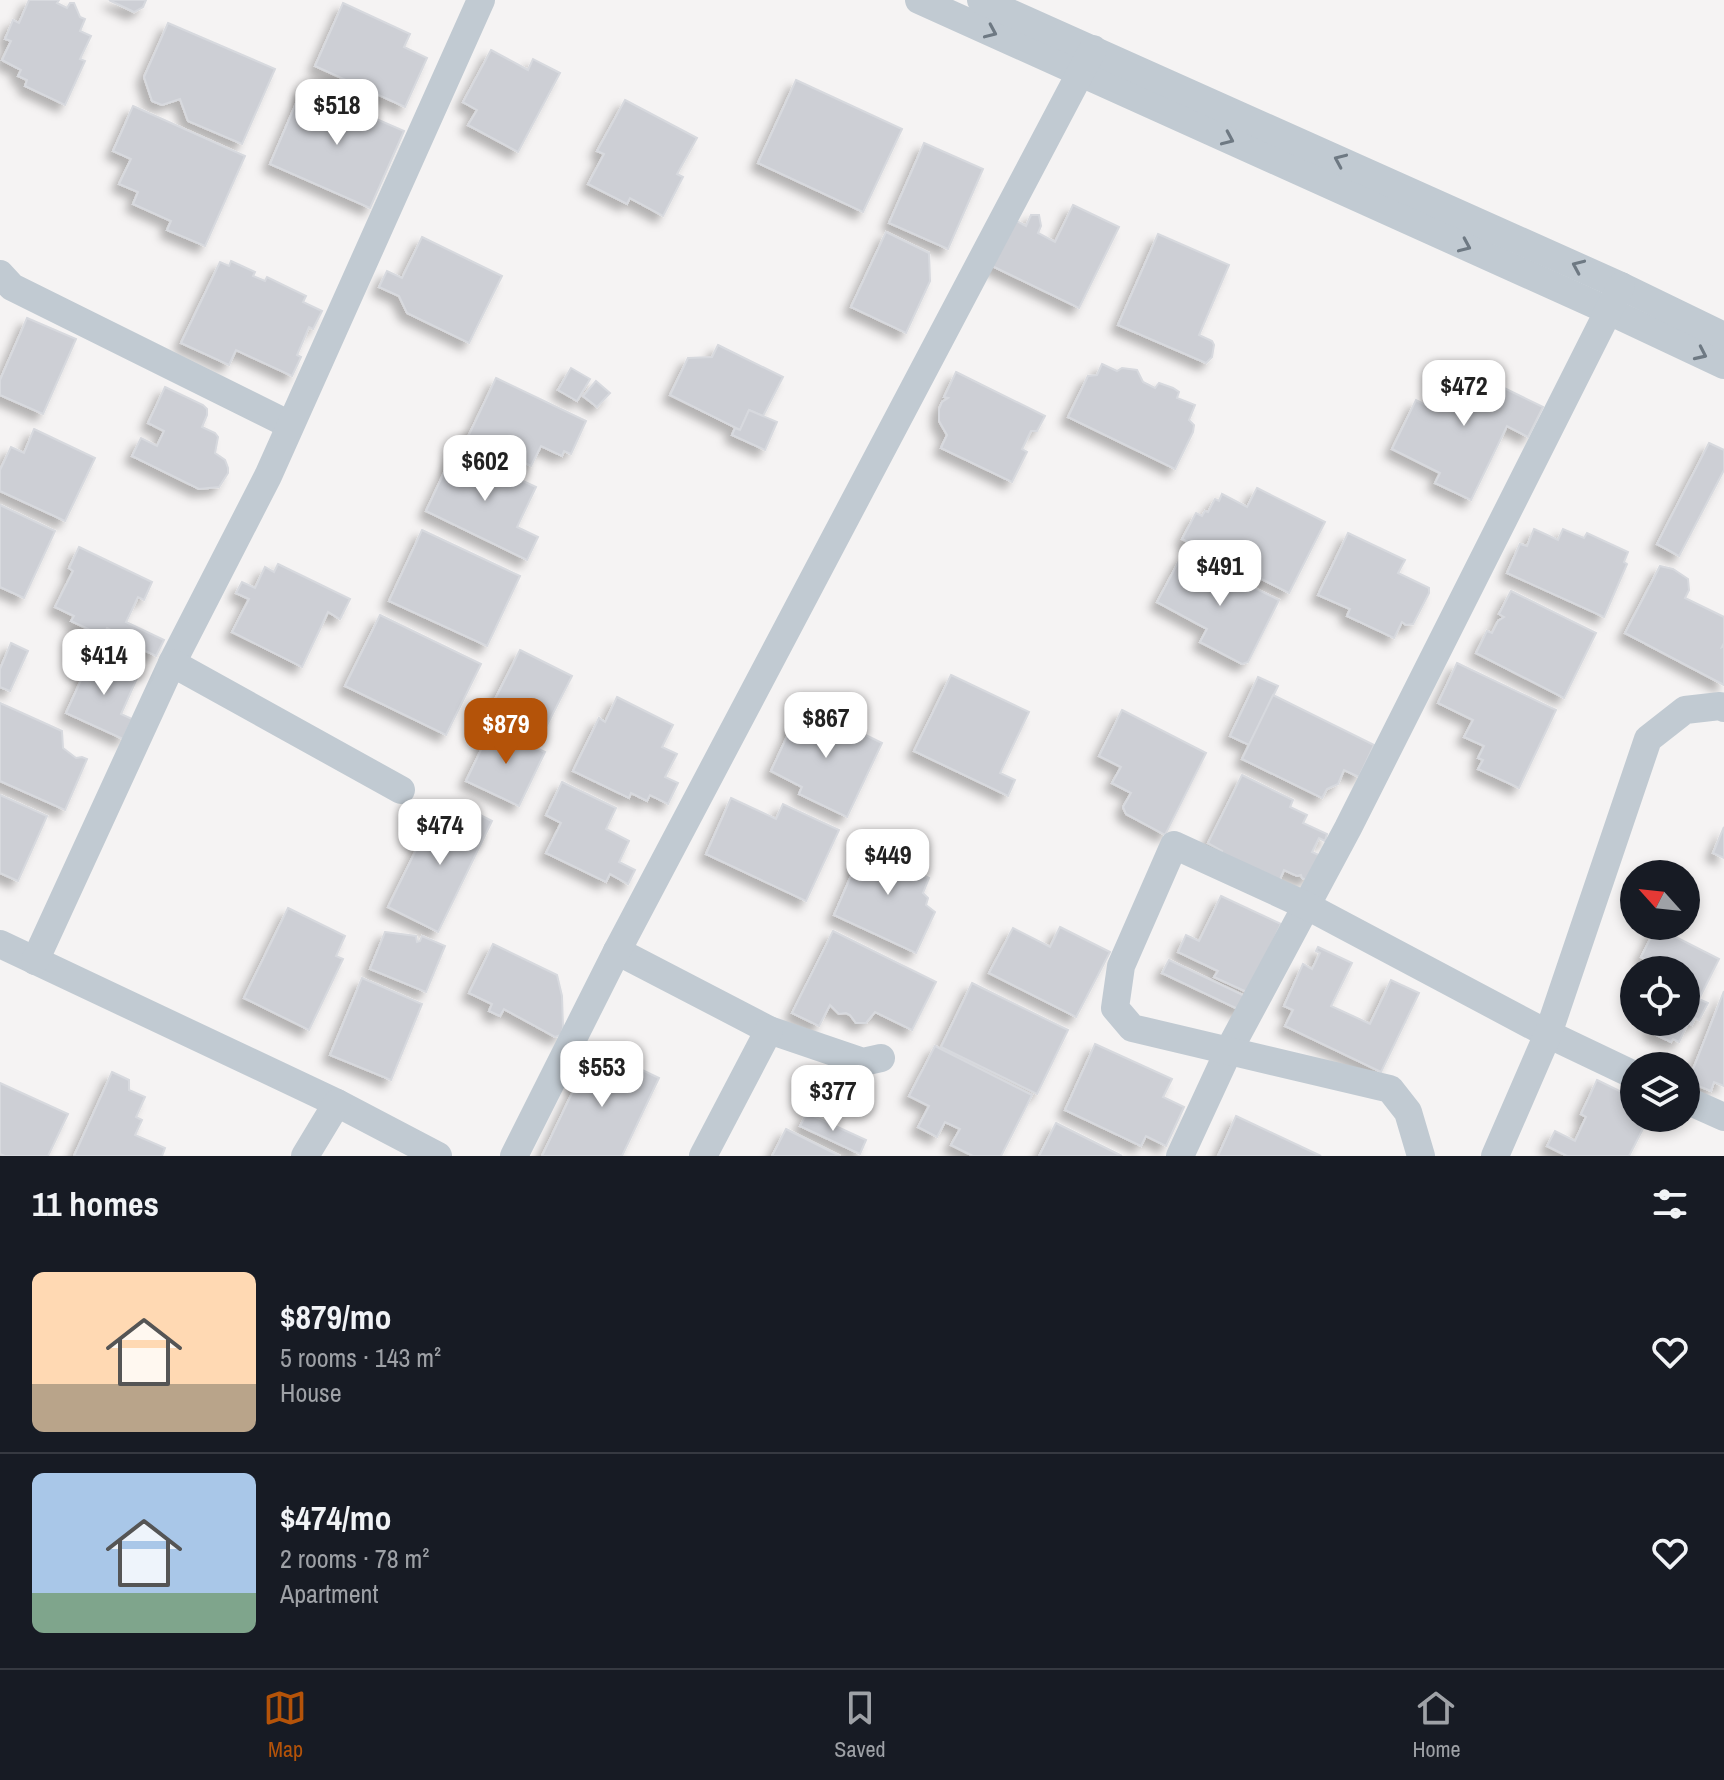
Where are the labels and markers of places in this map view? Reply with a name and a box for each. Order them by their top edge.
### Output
pin: $518 [290,79,384,147]
pin: $472 [1417,360,1511,428]
pin: $602 [438,435,532,503]
pin: $491 [1173,540,1267,608]
pin: $414 [57,629,151,697]
pin: $867 [779,692,873,760]
pin: $879 [459,698,553,766]
pin: $474 [393,799,487,867]
pin: $449 [841,829,935,897]
pin: $553 [555,1041,649,1109]
pin: $377 [786,1065,880,1133]

